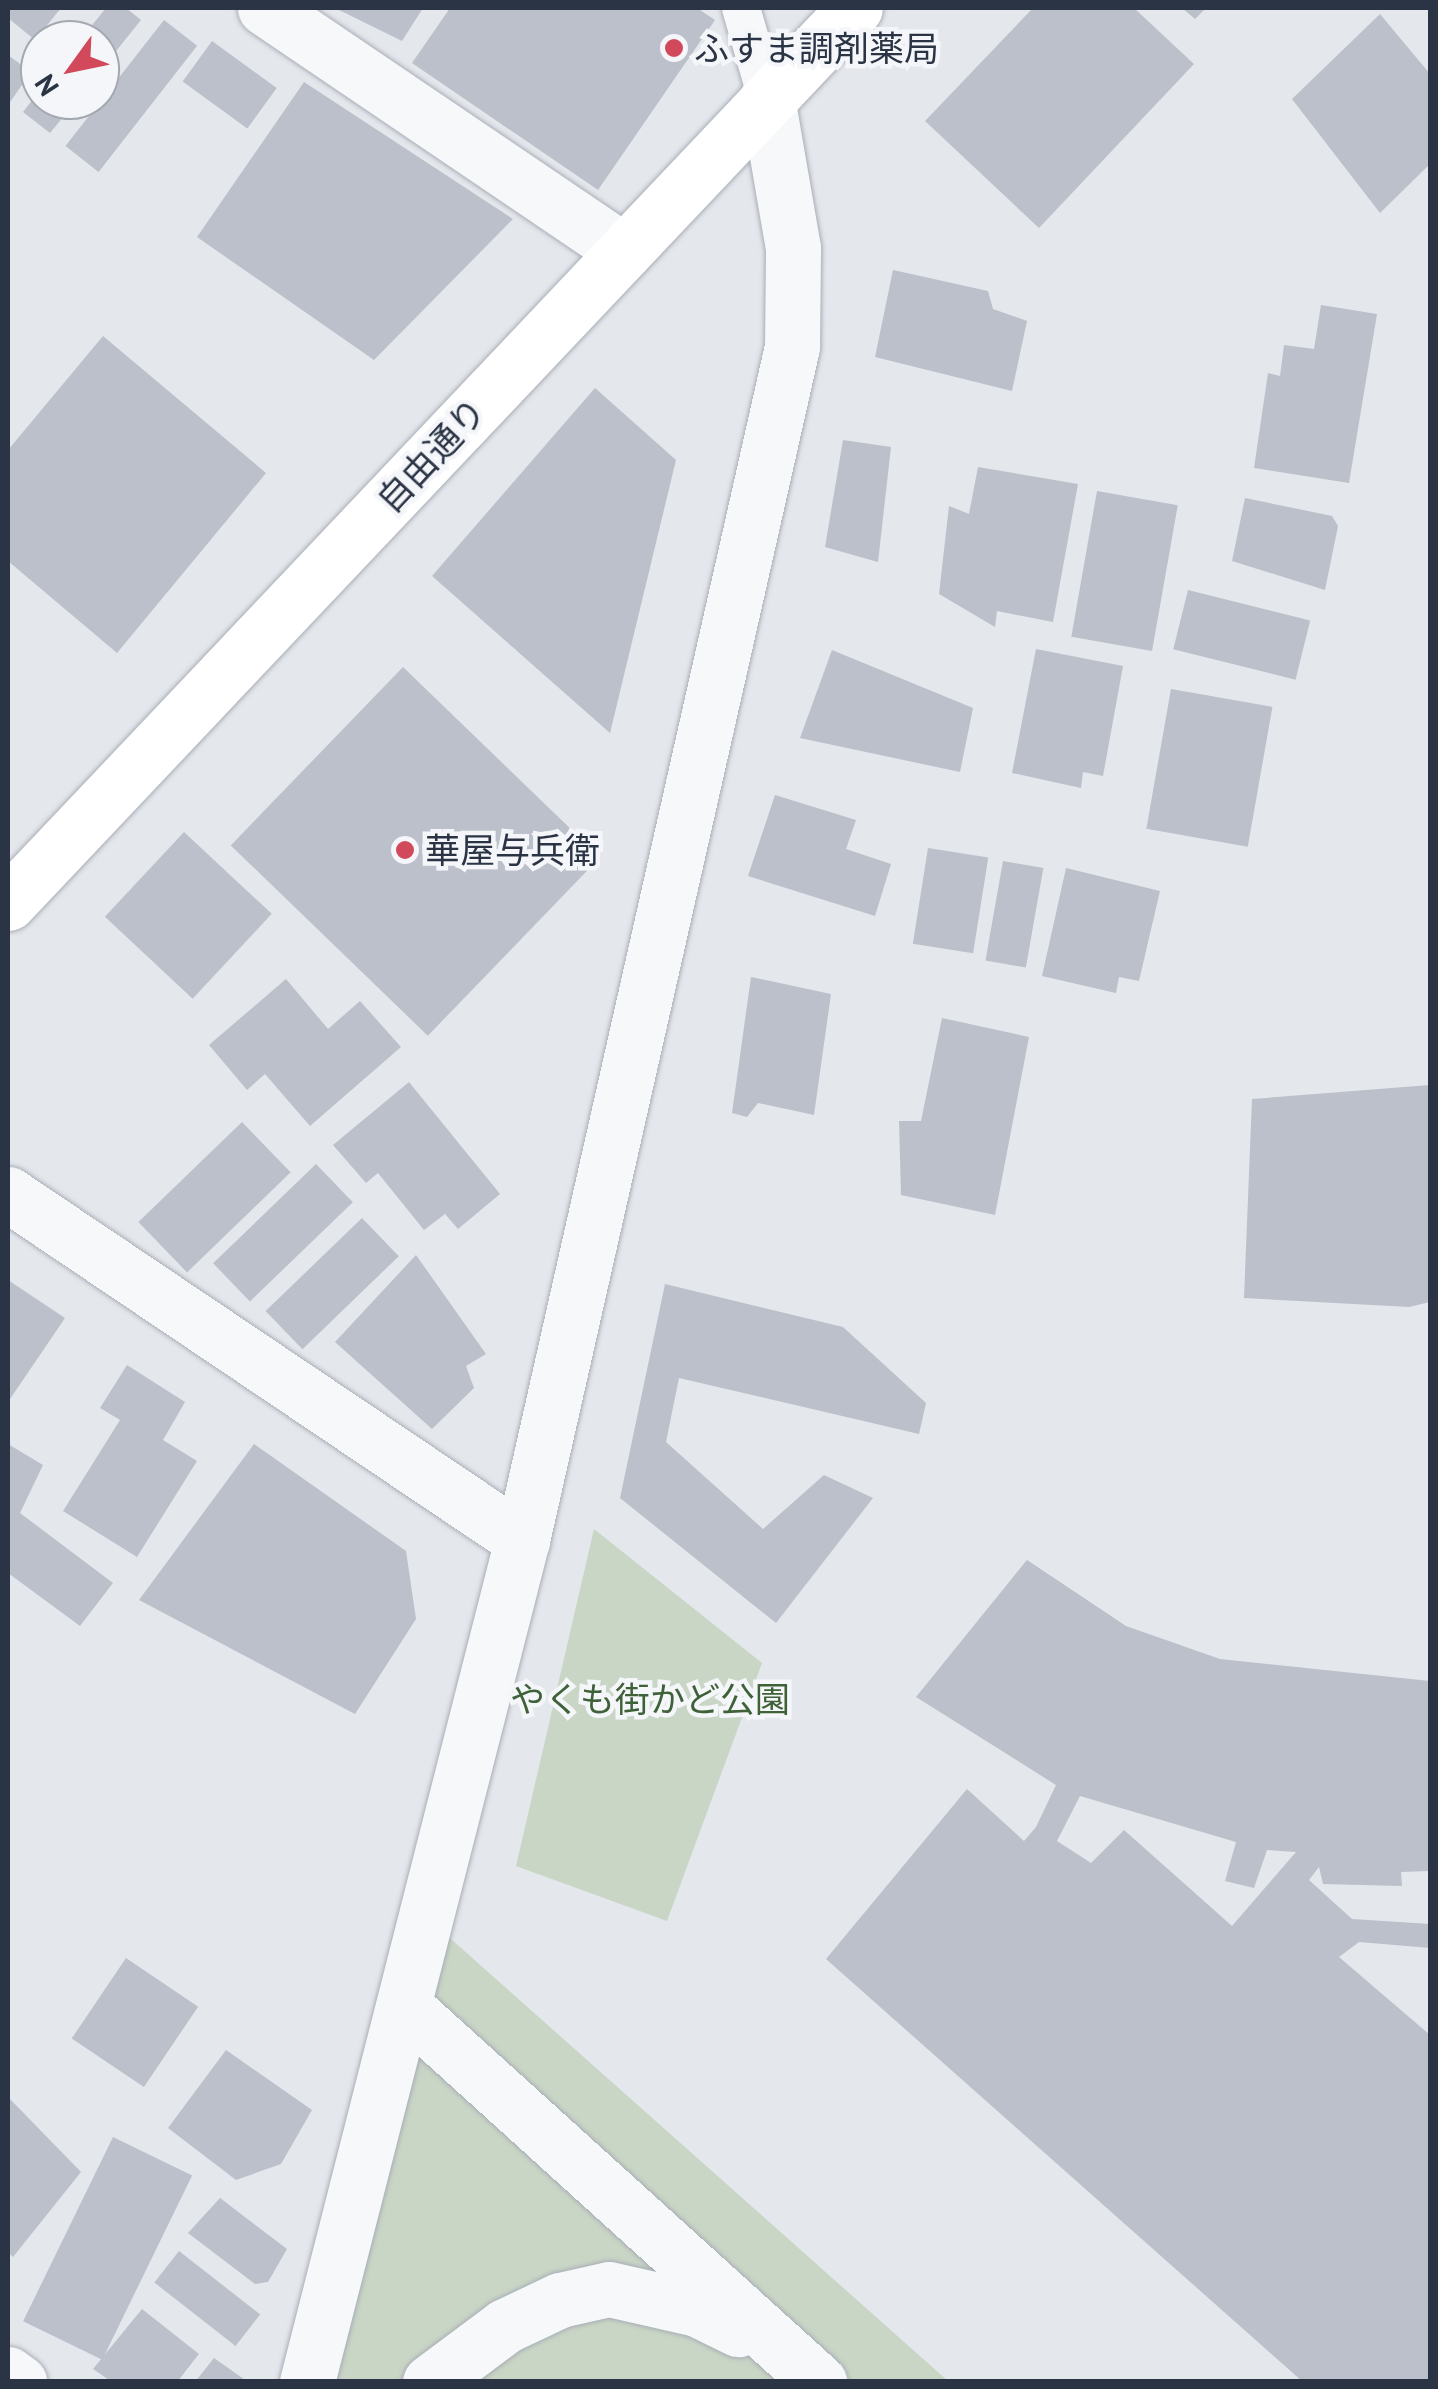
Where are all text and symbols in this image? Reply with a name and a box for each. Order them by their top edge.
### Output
north arrow [20,20,120,120]
place label: ふすま調剤薬局 [694,27,939,69]
marker: ふすま調剤薬局 [663,37,685,59]
text: N [26,68,67,103]
street label: 自由通り [368,389,494,521]
place label: 華屋与兵衛 [425,829,600,871]
marker: 華屋与兵衛 [394,839,416,861]
park label: やくも街かど公園 [510,1678,790,1720]

